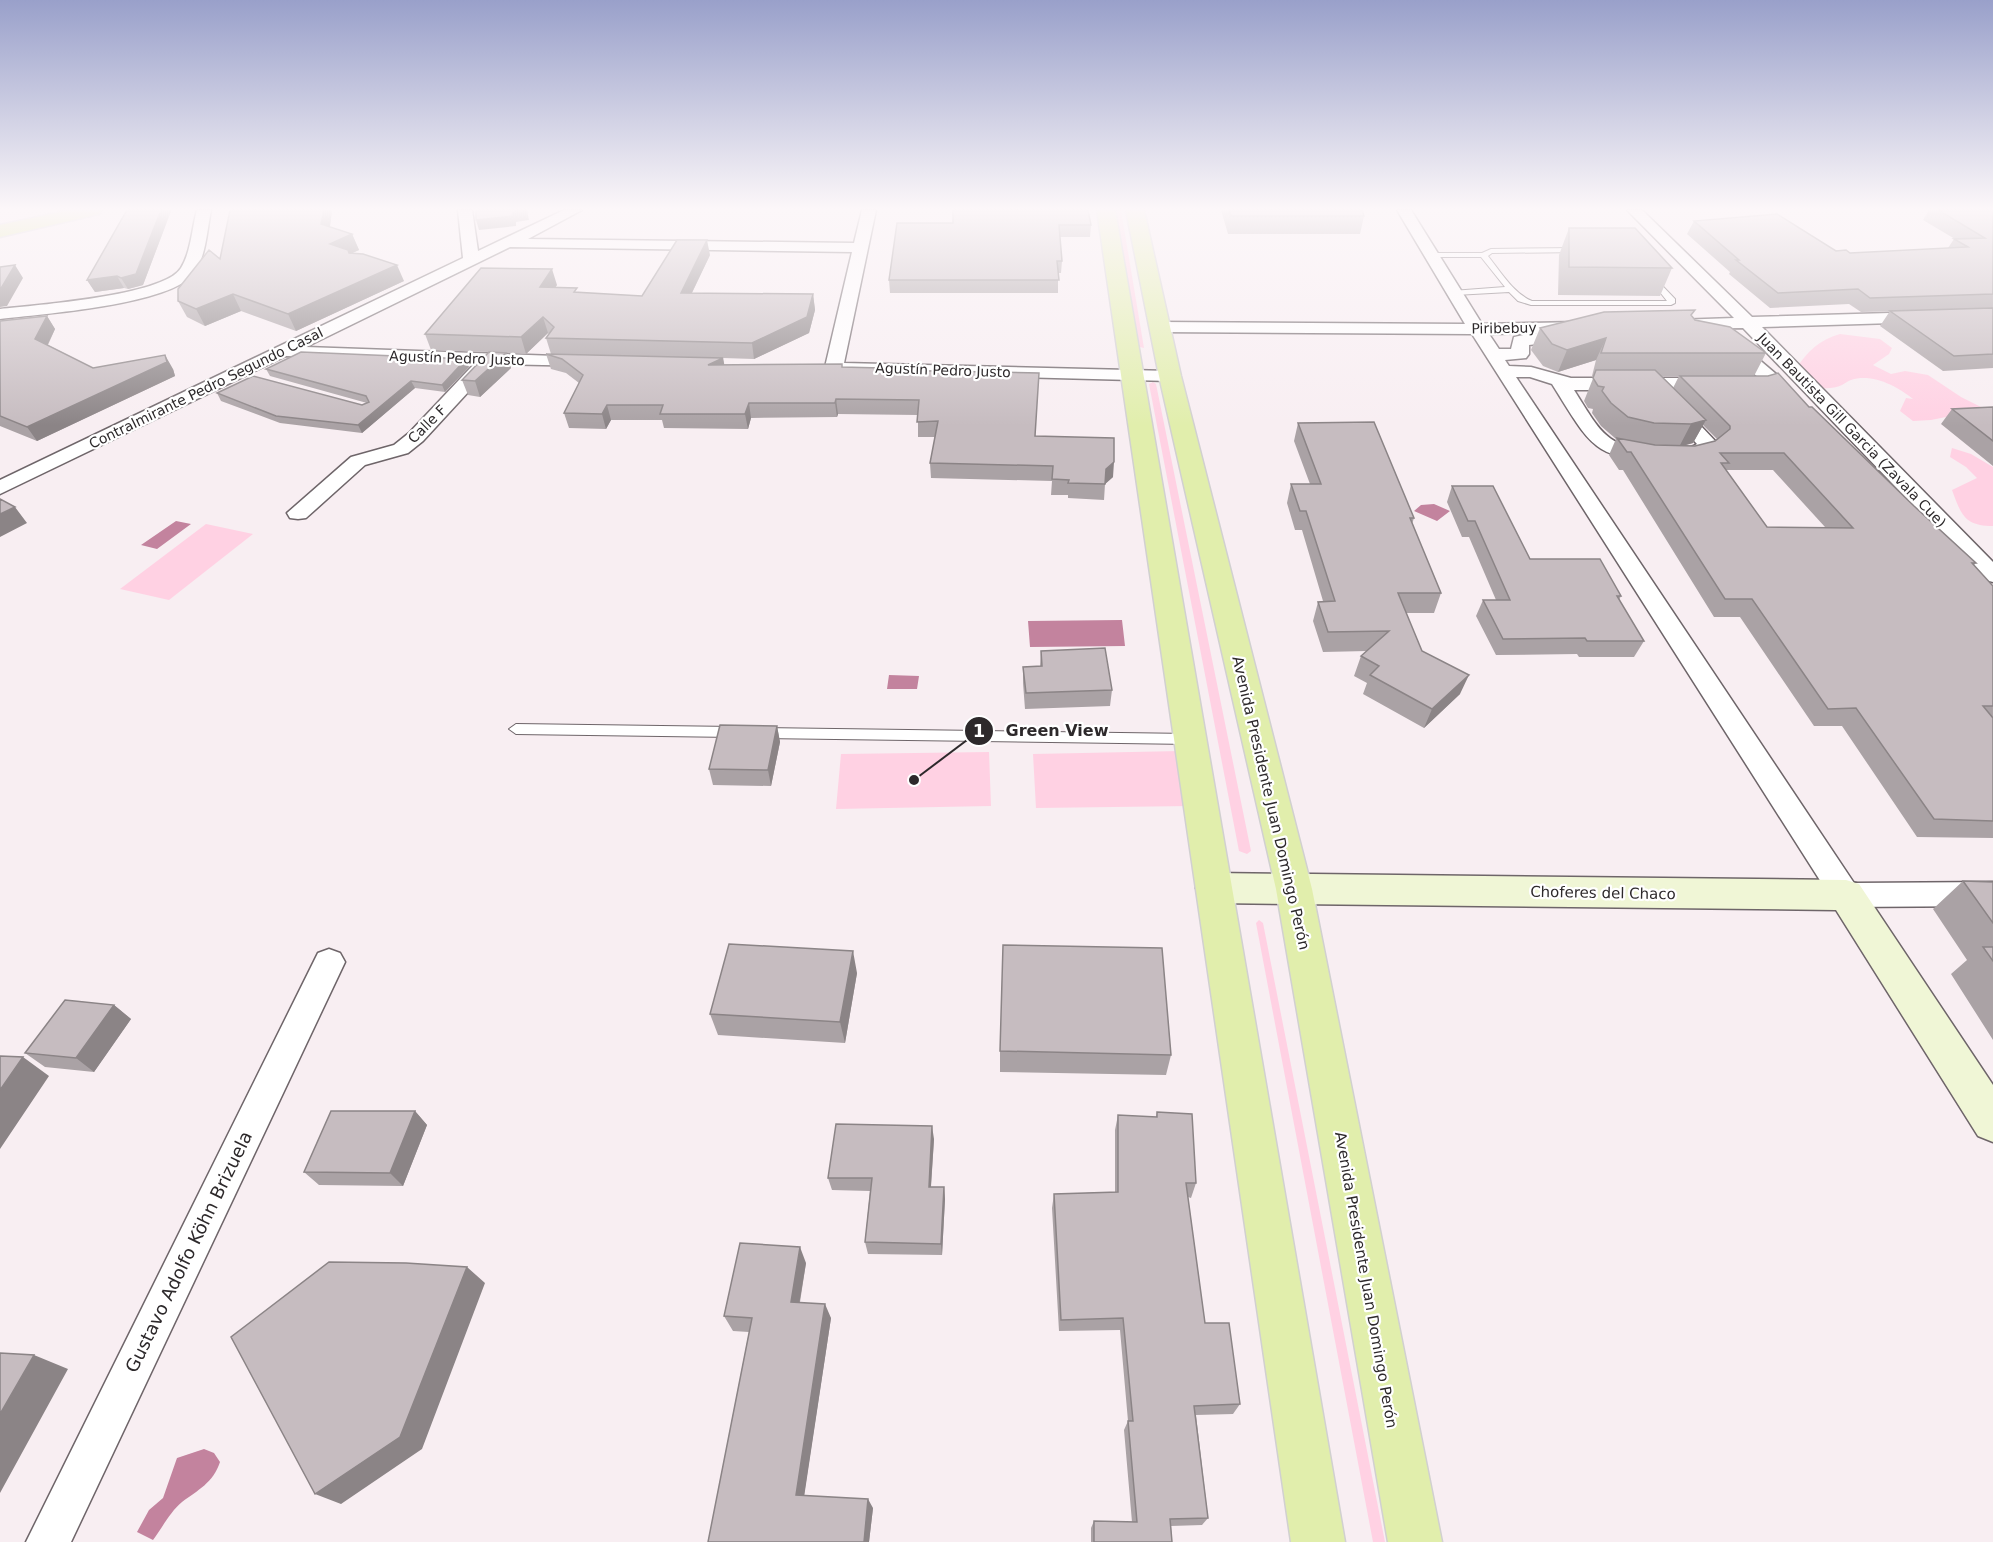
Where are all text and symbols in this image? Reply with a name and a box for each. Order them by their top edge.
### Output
street label: Piribebuy [1471,319,1537,337]
street label: Contralmirante Pedro Segundo Casal [86,324,326,452]
street label: Juan Bautista Gill Garcia (Zavala Cue) [1754,329,1949,530]
street label: Agustín Pedro Justo [389,348,525,368]
street label: Agustín Pedro Justo [875,360,1011,380]
street label: Calle F [405,402,449,446]
street label: Avenida Presidente Juan Domingo Perón [1228,654,1314,952]
callout: Green View [964,714,1121,748]
text: 1 [973,720,985,741]
text: Green View [1006,721,1109,740]
street label: Choferes del Chaco [1530,883,1676,903]
street label: Gustavo Adolfo Köhn Brizuela [121,1128,256,1376]
street label: Avenida Presidente Juan Domingo Perón [1331,1130,1401,1430]

